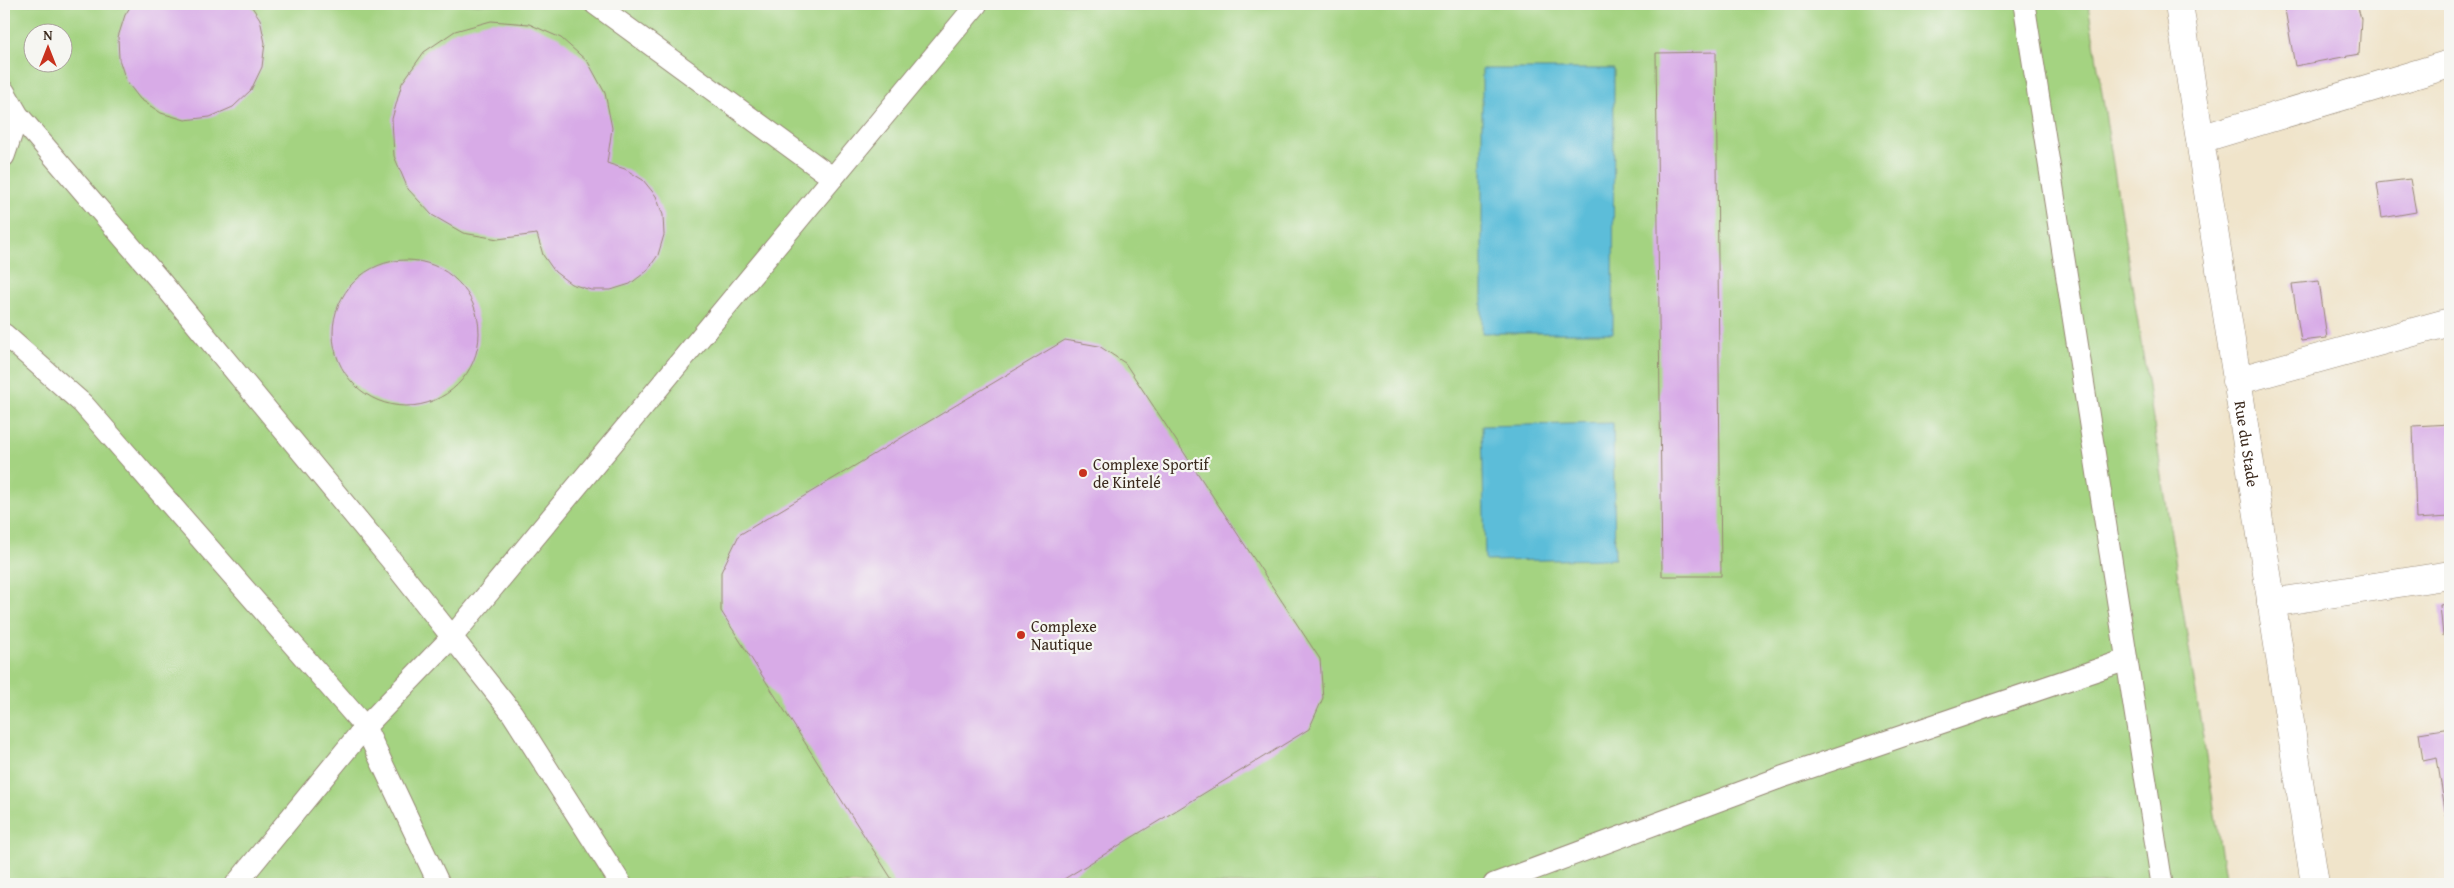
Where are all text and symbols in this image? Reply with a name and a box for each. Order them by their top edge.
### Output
north arrow [22,22,72,72]
text: N [43,25,53,45]
street label: Rue du Stade [2228,399,2265,488]
place label: Complexe Sportif de Kintelé [1093,452,1211,494]
marker: Complexe Sportif de Kintelé [1077,467,1089,479]
place label: Complexe Nautique [1031,614,1097,656]
marker: Complexe Nautique [1015,629,1027,641]

